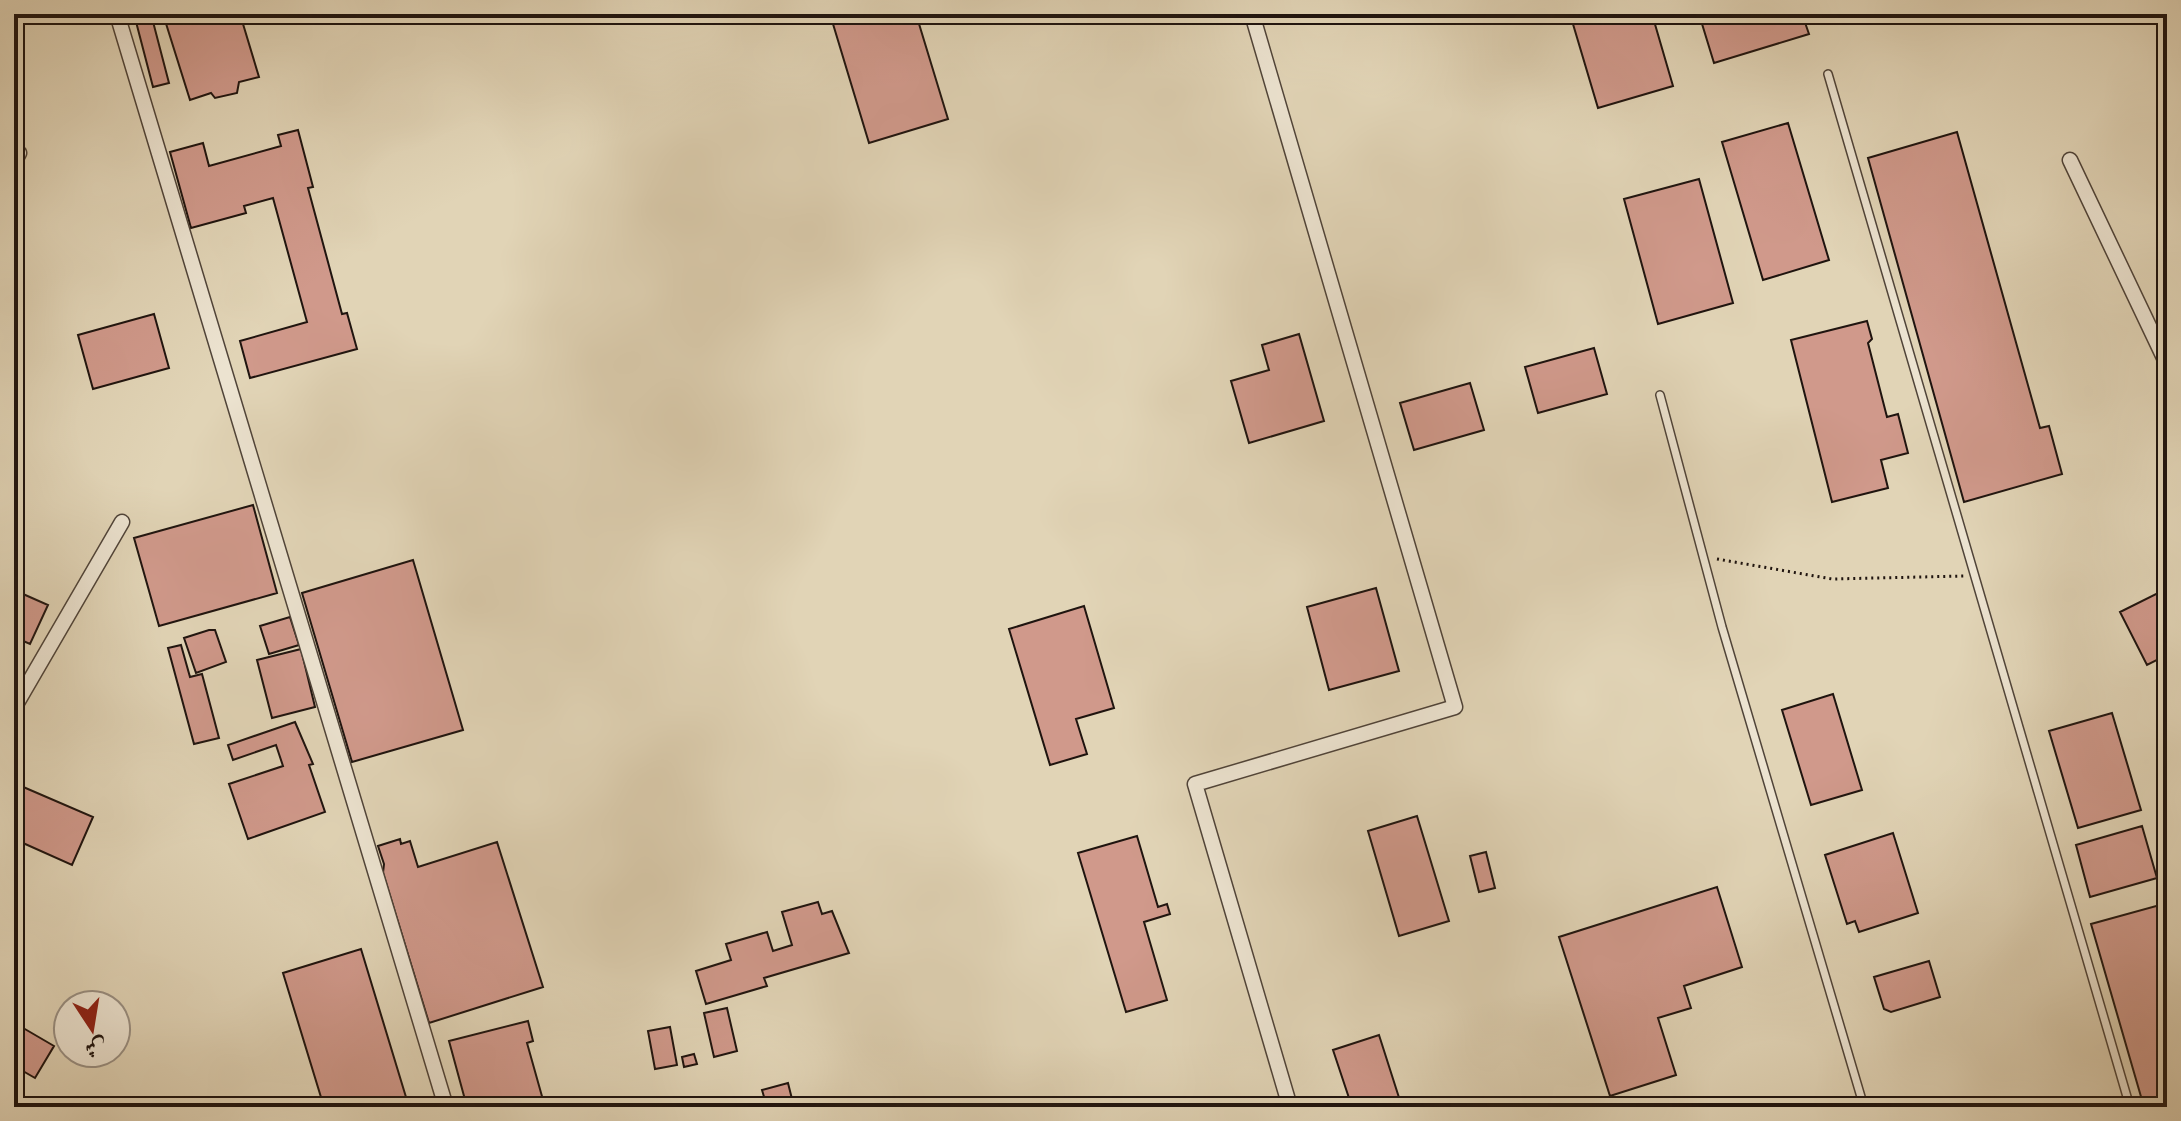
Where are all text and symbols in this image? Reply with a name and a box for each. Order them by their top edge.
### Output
north arrow [52,989,132,1069]
text: ش [82,1029,110,1064]

